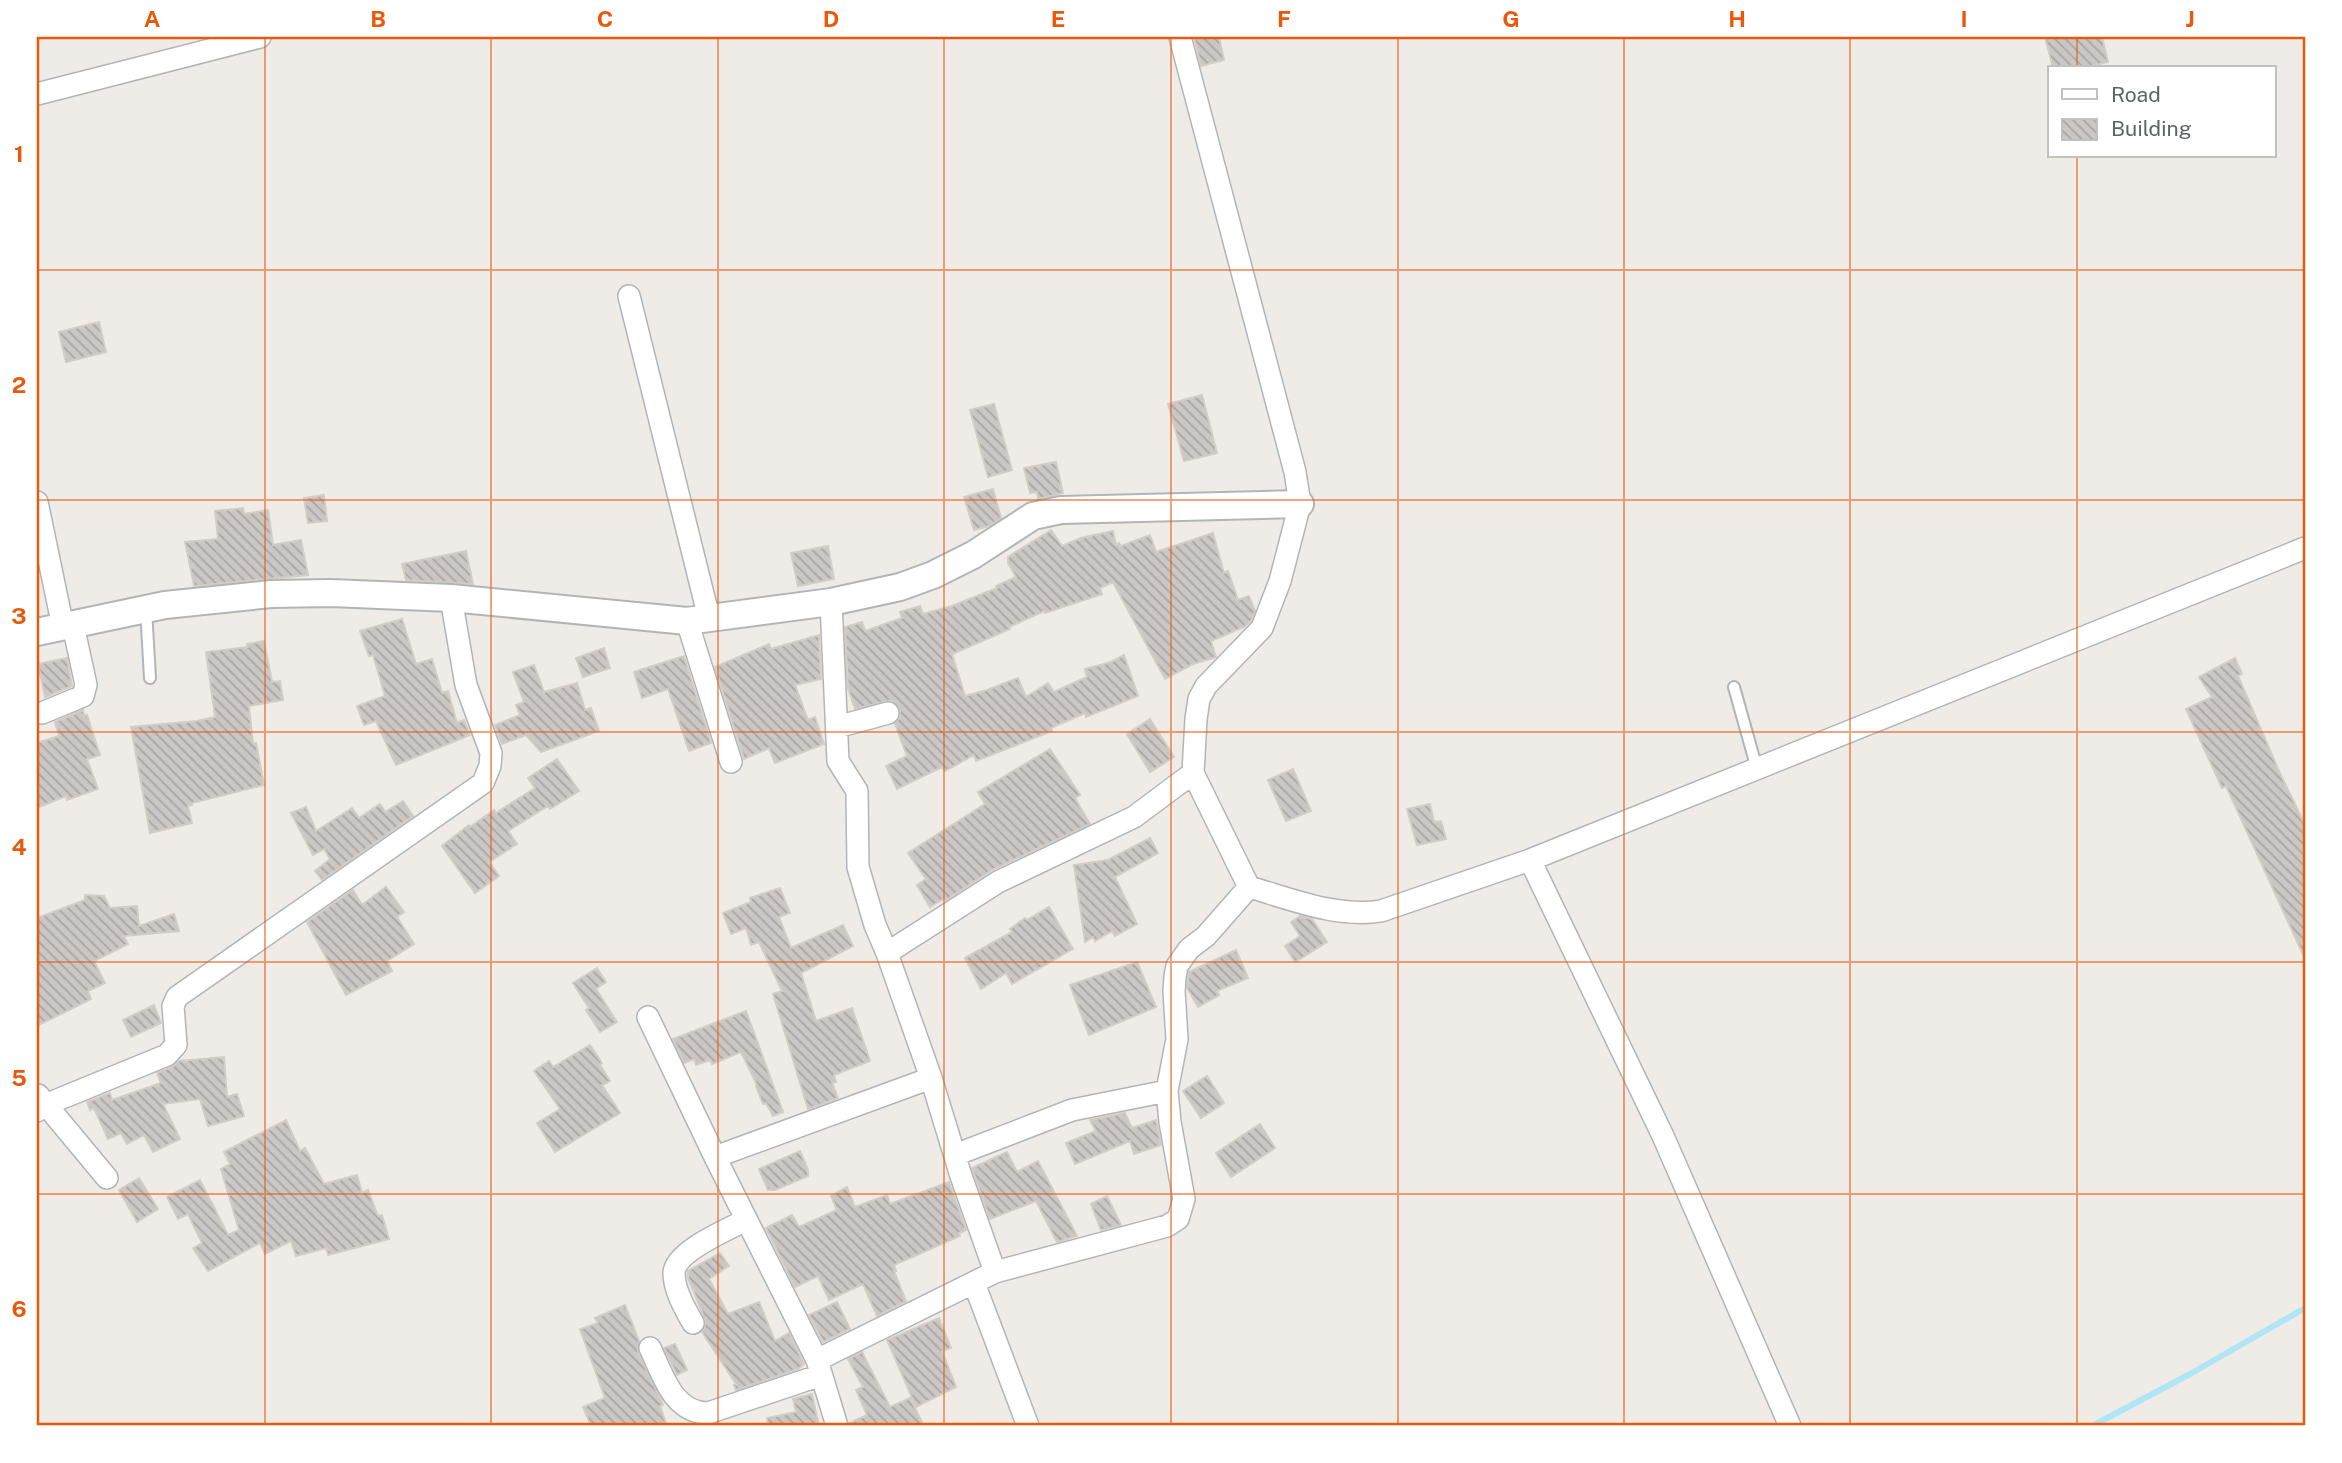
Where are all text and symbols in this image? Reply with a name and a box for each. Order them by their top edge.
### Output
text: A [144,5,161,32]
text: B [370,5,386,32]
text: C [597,5,613,32]
text: D [823,5,839,32]
text: E [1051,5,1065,32]
text: F [1277,5,1291,32]
text: G [1502,5,1520,32]
text: H [1728,5,1746,32]
text: I [1960,5,1968,32]
text: J [2185,5,2195,32]
legend [2048,66,2276,158]
text: Road [2111,82,2161,107]
text: Building [2111,116,2192,141]
text: 1 [14,140,24,167]
text: 2 [12,371,26,398]
text: 3 [11,602,27,629]
text: 4 [11,833,27,860]
text: 5 [11,1064,27,1091]
text: 6 [11,1295,27,1322]

